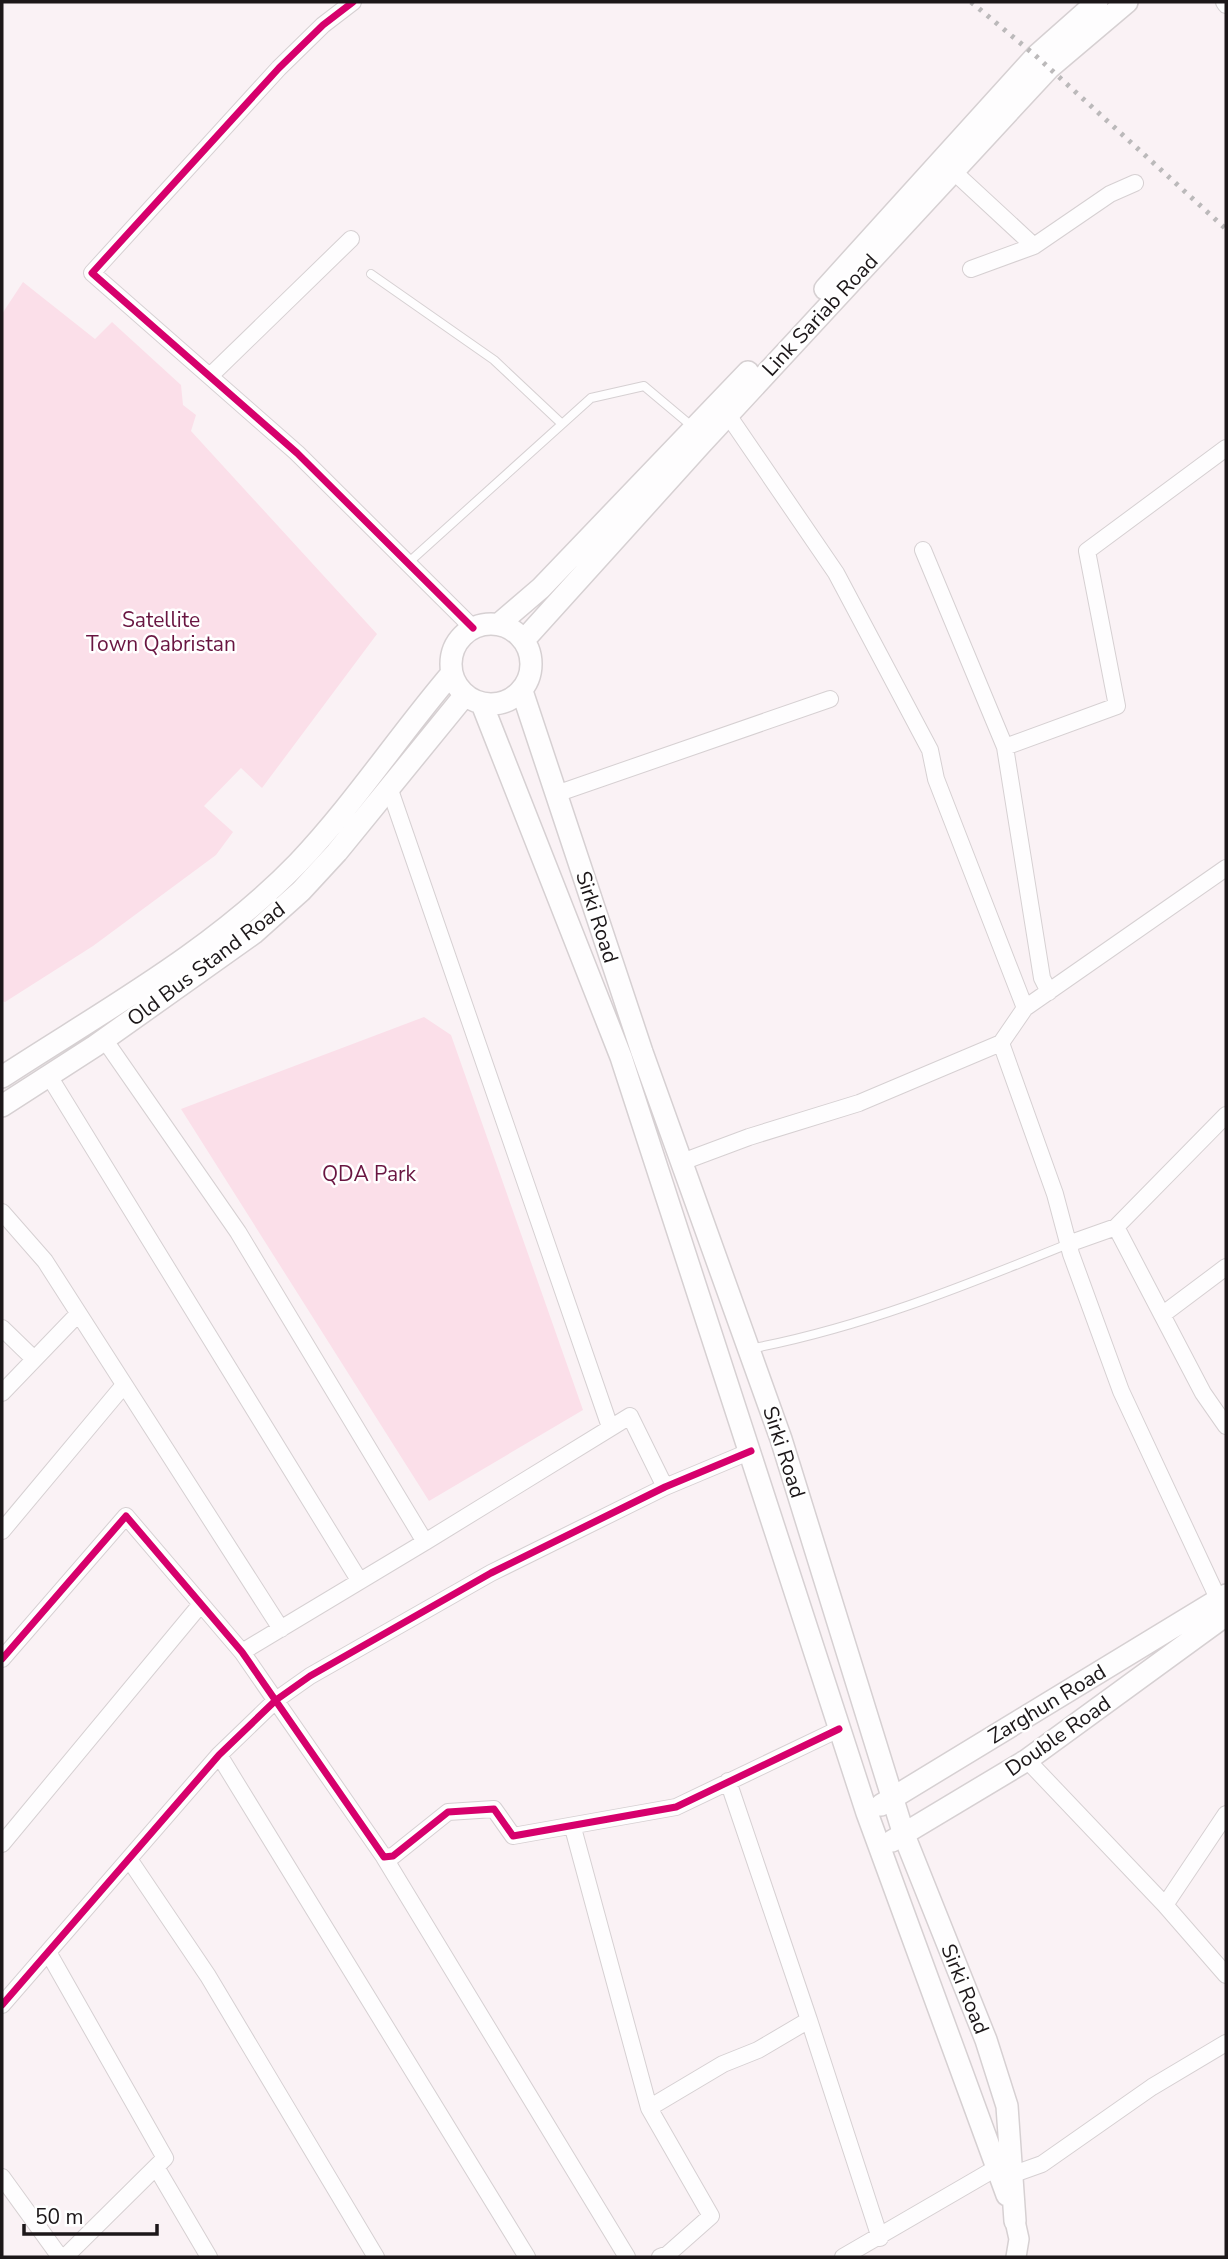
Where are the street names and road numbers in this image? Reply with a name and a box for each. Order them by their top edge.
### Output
street label: Link Sariab Road [756,248,884,382]
street label: Sirki Road [569,868,625,966]
street label: Old Bus Stand Road [121,895,291,1033]
street label: Sirki Road [756,1403,812,1501]
street label: Zarghun Road [983,1658,1111,1750]
street label: Double Road [1000,1689,1116,1783]
street label: Sirki Road [934,1940,996,2038]

